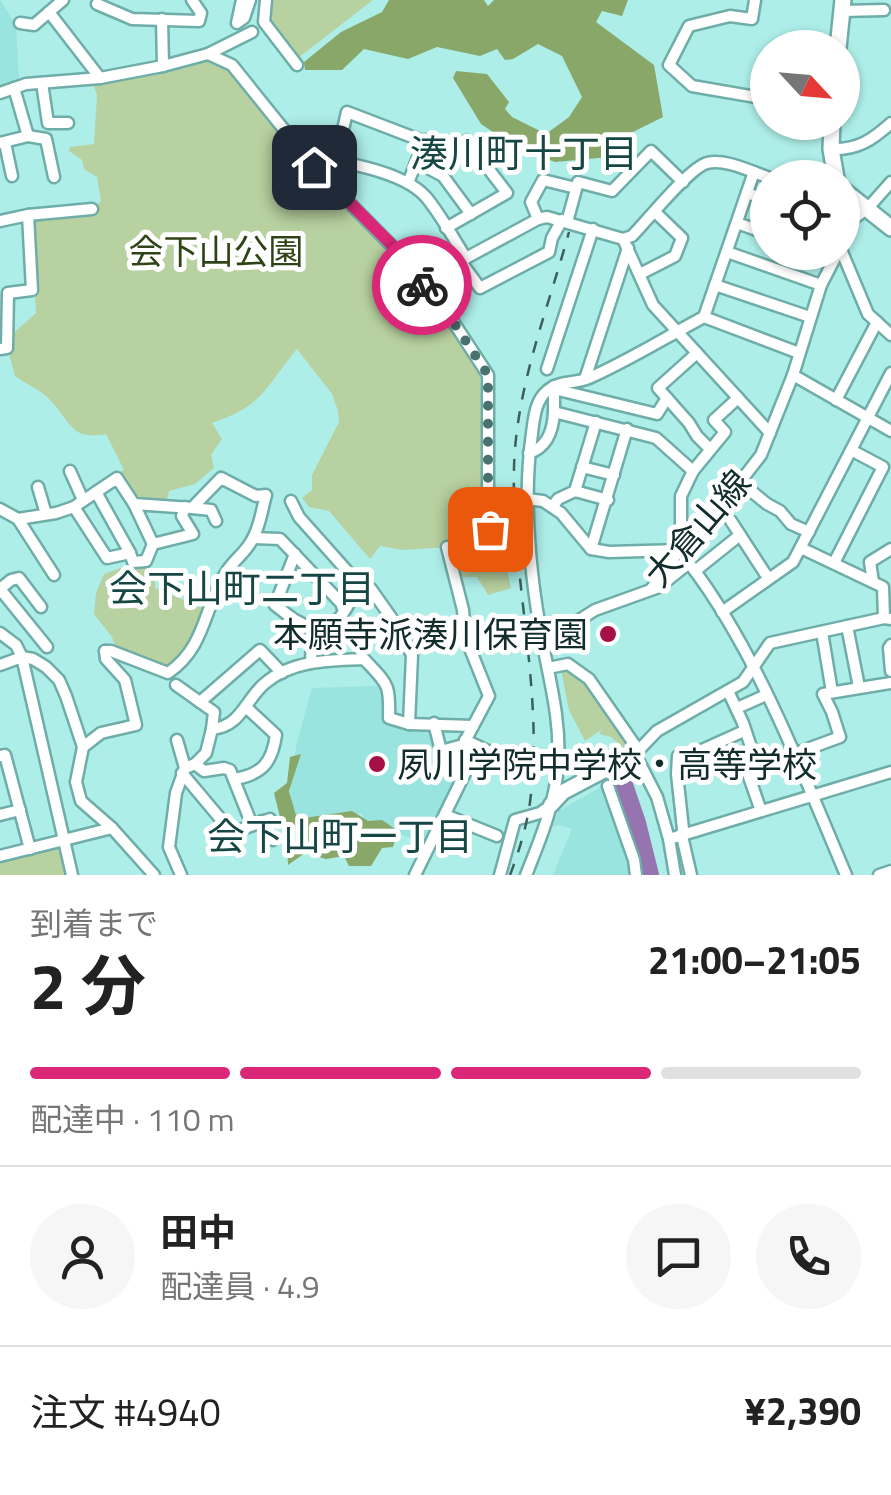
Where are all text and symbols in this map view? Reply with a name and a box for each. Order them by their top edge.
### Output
north arrow [750,30,860,140]
map controls [750,30,860,270]
district label: 湊川町十丁目 [410,124,638,182]
pin [272,125,357,210]
icon: home [287,140,342,195]
button: locate [750,160,860,270]
park label: 会下山公園 [128,224,304,278]
courier [372,235,472,335]
icon: bike [395,258,450,313]
street label: 大倉山線 [631,457,763,599]
pin [448,487,533,572]
icon: bag [463,502,518,557]
district label: 会下山町二丁目 [109,559,375,617]
place label: 本願寺派湊川保育園 [273,607,588,661]
marker: 本願寺派湊川保育園 [597,623,619,645]
place label: 夙川学院中学校・高等学校 [397,737,817,791]
marker: 夙川学院中学校・高等学校 [366,753,388,775]
district label: 会下山町一丁目 [207,807,473,865]
text: 到着まで [30,899,158,947]
text: 21:00–21:05 [648,931,861,989]
text: 2 分 [30,935,146,1034]
text: 配達中 · 110 m [30,1095,235,1143]
text: 田中 [160,1203,236,1261]
button: person [30,1204,135,1309]
button: chat [626,1204,731,1309]
button: phone [756,1204,861,1309]
text: 配達員 · 4.9 [160,1262,320,1310]
text: ¥2,390 [745,1382,861,1440]
text: 注文 #4940 [30,1383,221,1441]

